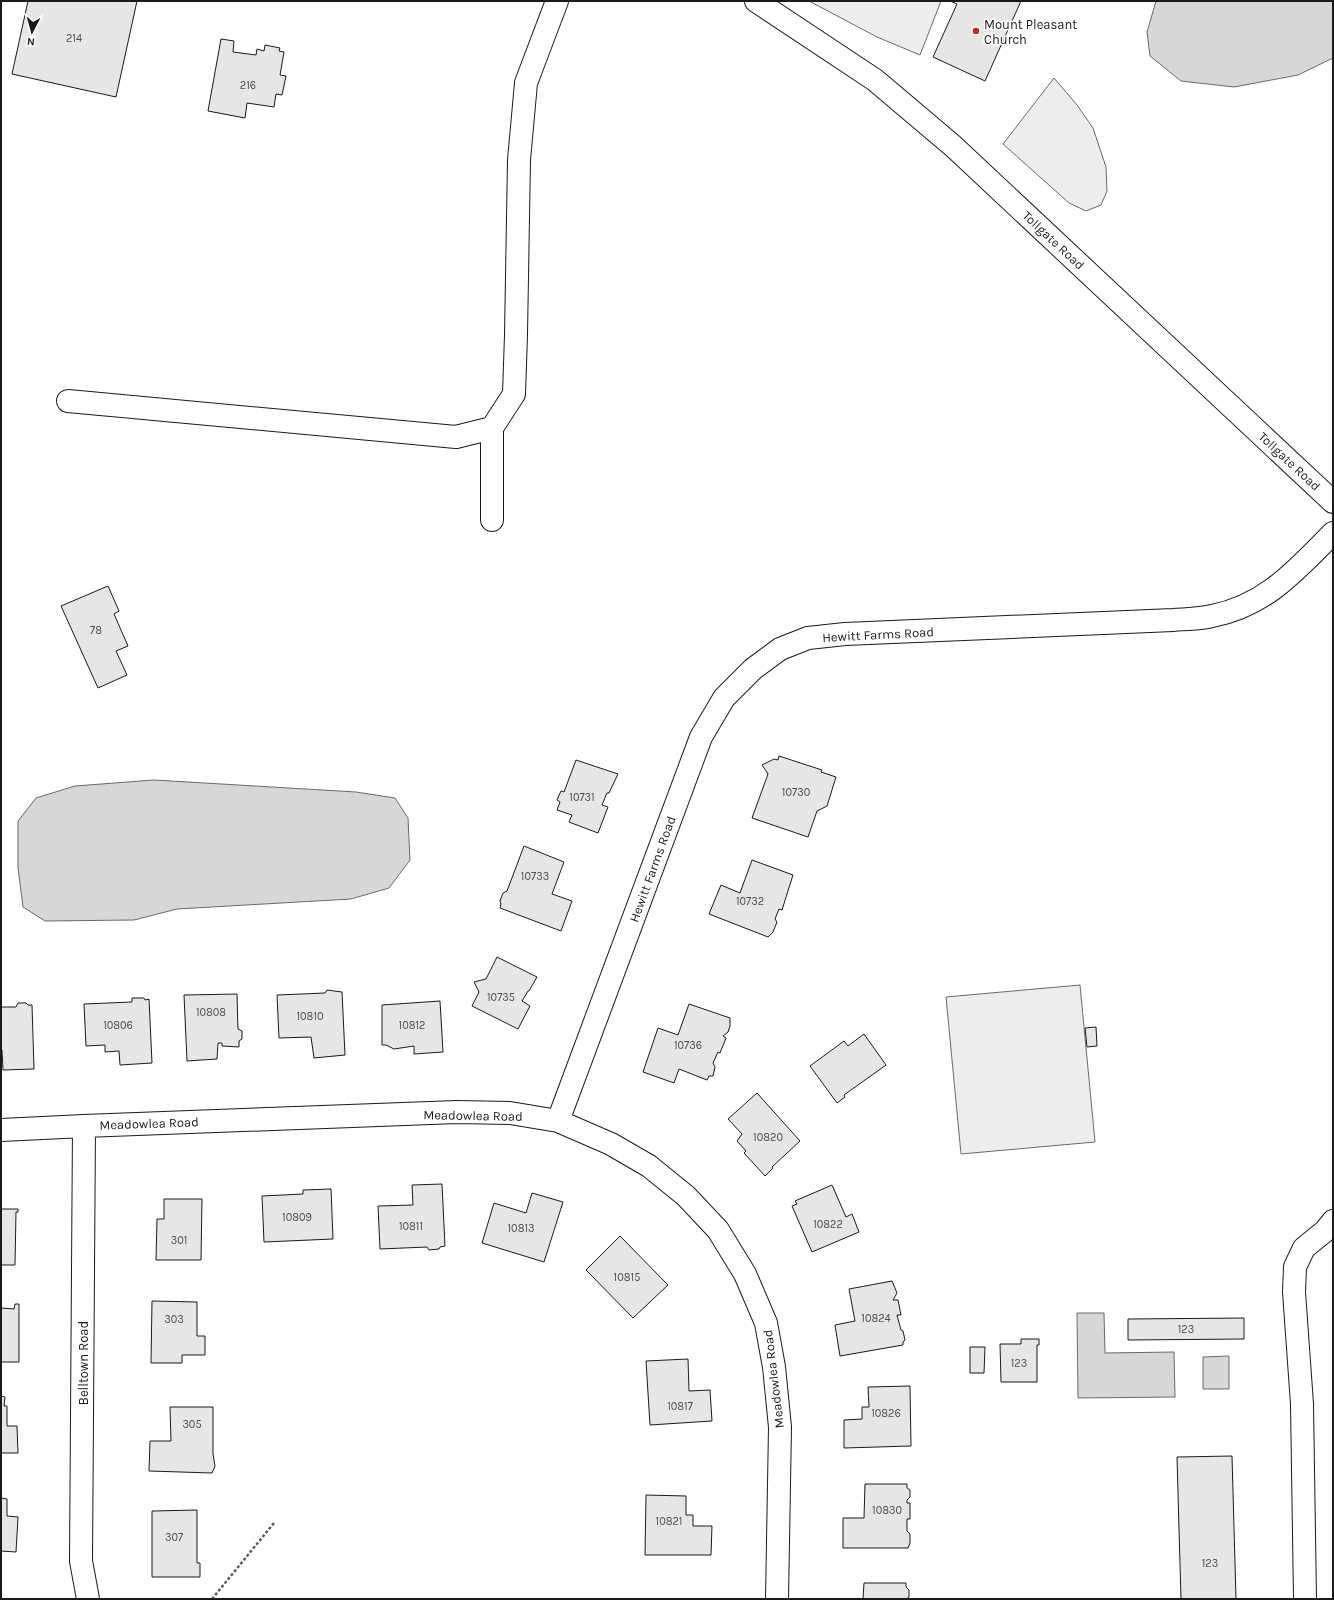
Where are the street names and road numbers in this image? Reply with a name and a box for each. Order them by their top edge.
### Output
street label: Tollgate Road [1020,208,1088,273]
street label: Tollgate Road [1256,429,1324,494]
street label: Hewitt Farms Road [822,624,934,645]
street label: Hewitt Farms Road [626,814,679,924]
street label: Meadowlea Road [423,1107,523,1124]
street label: Meadowlea Road [99,1114,199,1133]
street label: Belltown Road [76,1321,91,1405]
street label: Meadowlea Road [760,1329,787,1429]

